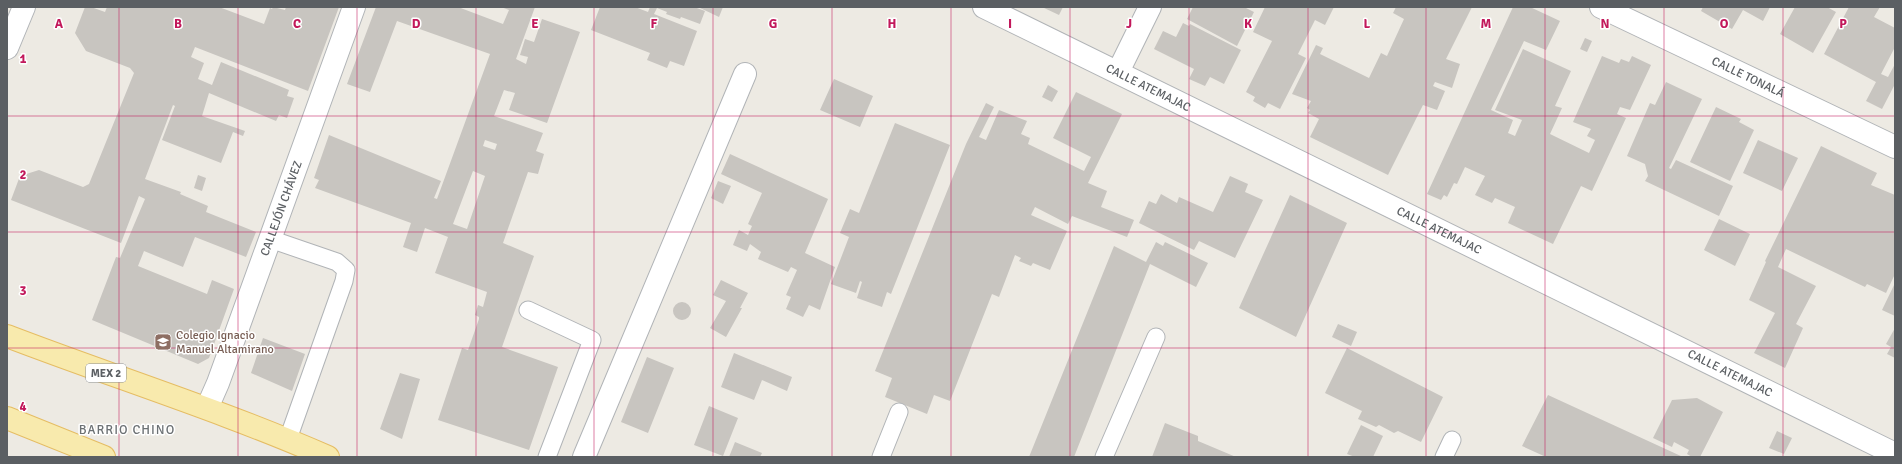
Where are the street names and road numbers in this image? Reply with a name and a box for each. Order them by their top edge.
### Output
street label: CALLE TONALÁ [1709,53,1788,101]
street label: CALLE ATEMAJAC [1103,60,1193,115]
street label: CALLEJÓN CHÁVEZ [257,158,305,258]
street label: CALLE ATEMAJAC [1394,203,1484,257]
street label: CALLE ATEMAJAC [1685,346,1775,400]
road number: MEX 2 [86,364,126,382]

